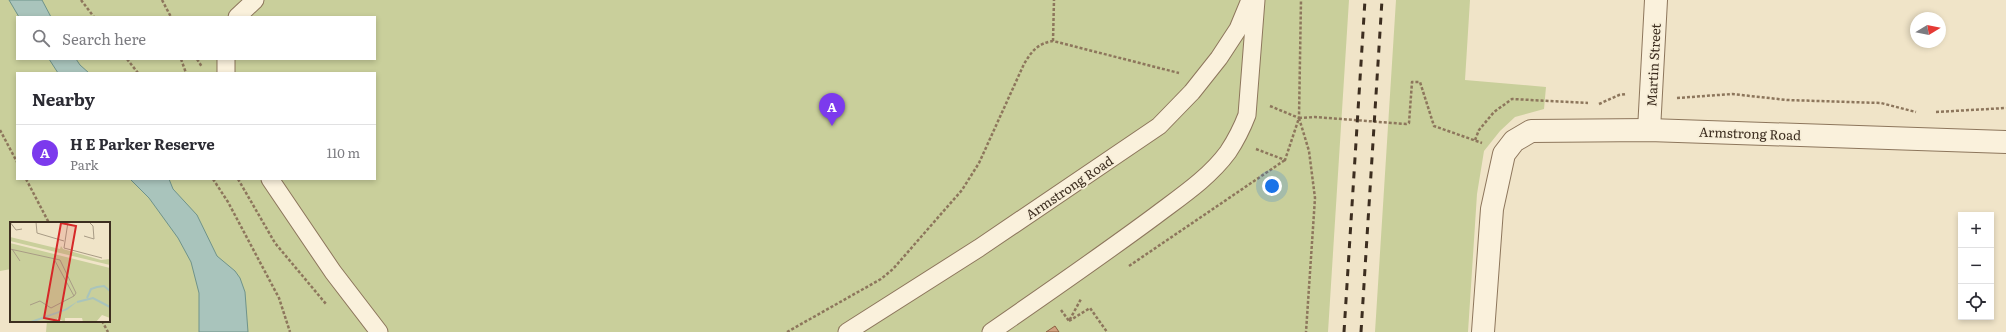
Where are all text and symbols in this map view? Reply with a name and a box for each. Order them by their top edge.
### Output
north arrow [1910,12,1946,48]
search box [16,16,376,60]
street label: Martin Street [1641,22,1665,107]
icon: search [30,27,52,49]
text: Search here [62,27,146,50]
text: Nearby [32,86,95,111]
pin: A [819,93,845,126]
street label: Armstrong Road [1699,122,1801,144]
text: H E Parker Reserve [70,132,215,155]
text: A [40,143,50,162]
text: 110 m [327,143,360,162]
street label: Armstrong Road [1021,151,1117,223]
text: Park [70,155,99,174]
your location [1262,176,1282,196]
map controls [1958,212,1994,320]
button: + [1958,212,1994,248]
inset map [10,222,110,322]
button: − [1958,248,1994,284]
button: locate [1958,284,1994,320]

